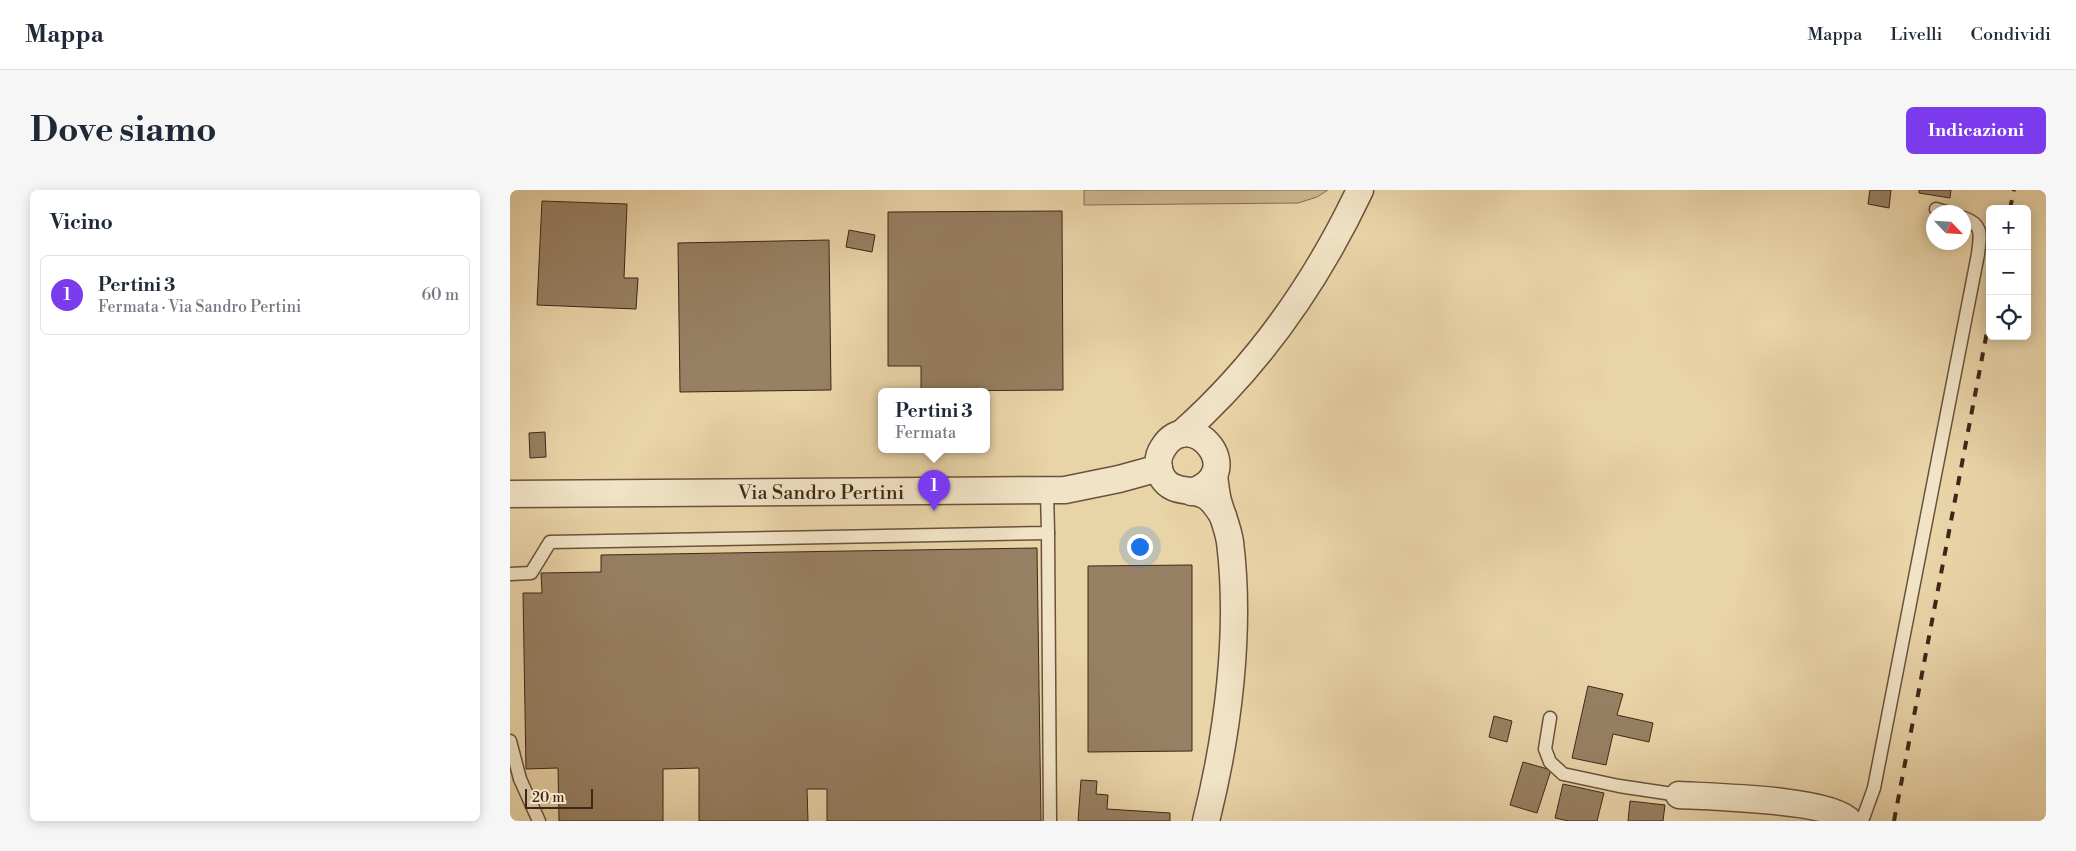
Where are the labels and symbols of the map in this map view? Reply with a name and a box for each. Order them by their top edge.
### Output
north arrow [1926,205,1971,250]
pin: 1 [918,470,950,511]
street label: Via Sandro Pertini [737,481,905,506]
your location [1127,534,1153,560]
scale bar [525,786,592,809]

